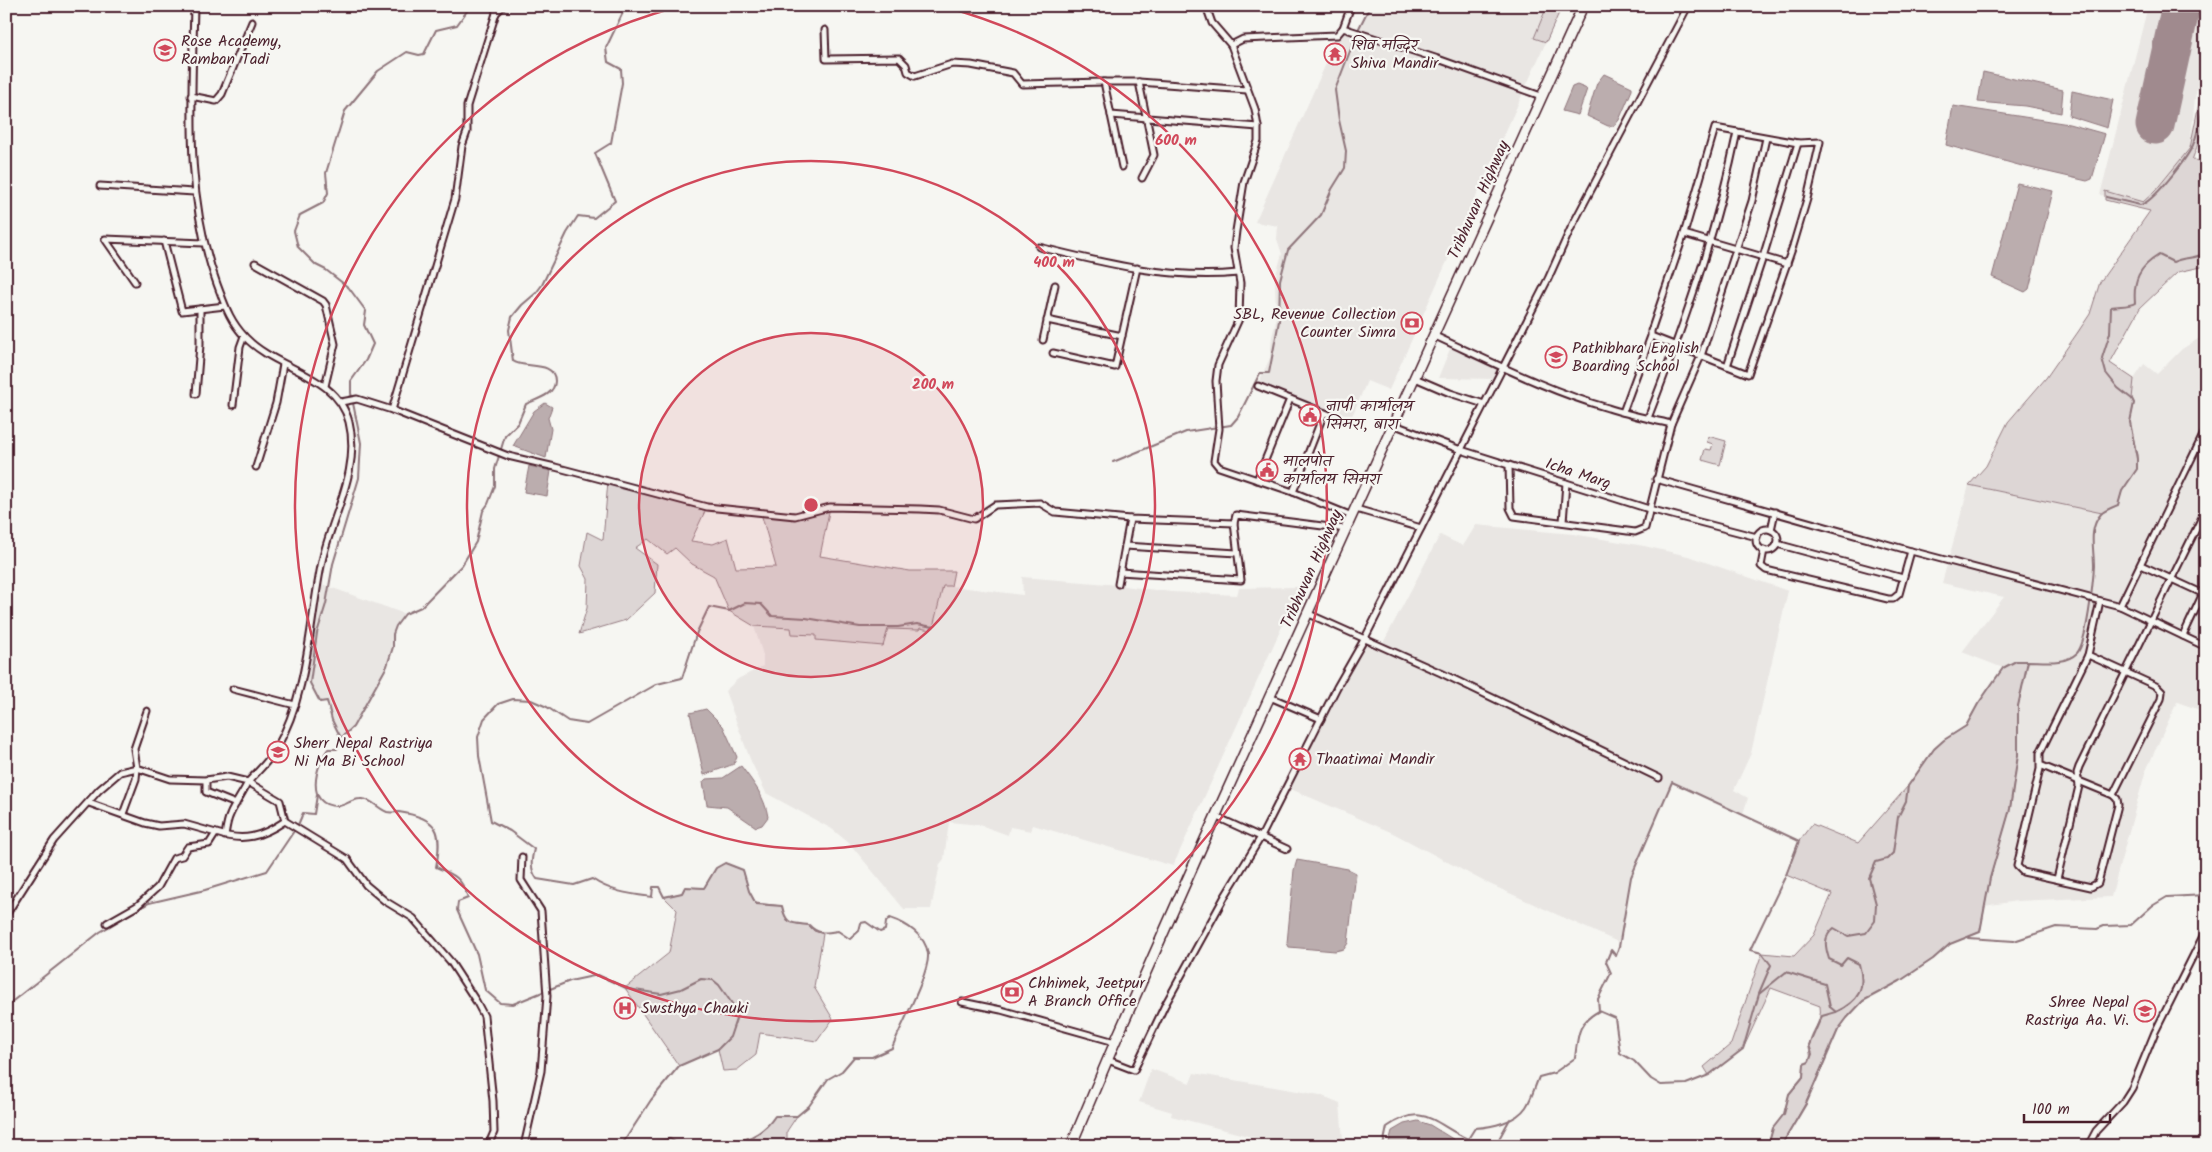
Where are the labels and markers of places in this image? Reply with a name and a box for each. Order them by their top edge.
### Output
place label: Rose Academy, Ramban Tadi [181,29,281,72]
place label: शिव मन्दिर Shiva Mandir [1351,33,1440,76]
school or university icon: Rose Academy, Ramban Tadi [153,38,177,62]
temple icon: शिव मन्दिर Shiva Mandir [1323,42,1347,66]
place label: SBL, Revenue Collection Counter Simra [1233,302,1396,345]
bank icon: SBL, Revenue Collection Counter Simra [1400,311,1424,335]
place label: Pathibhara English Boarding School [1572,336,1699,379]
school or university icon: Pathibhara English Boarding School [1544,345,1568,369]
place label: नापी कार्यालय सिमरा, बारा [1326,394,1416,437]
public building icon: नापी कार्यालय सिमरा, बारा [1298,403,1322,427]
place label: मालपोत कार्यालय सिमरा [1283,449,1384,492]
public building icon: मालपोत कार्यालय सिमरा [1255,458,1279,482]
centre of rings [802,496,820,514]
place label: Sherr Nepal Rastriya Ni Ma Bi School [294,731,433,774]
school or university icon: Sherr Nepal Rastriya Ni Ma Bi School [266,740,290,764]
temple icon: Thaatimai Mandir [1288,747,1312,771]
place label: Thaatimai Mandir [1316,747,1436,772]
place label: Chhimek, Jeetpur A Branch Office [1028,971,1146,1014]
bank icon: Chhimek, Jeetpur A Branch Office [1000,980,1024,1004]
place label: Shree Nepal Rastriya Aa. Vi. [2025,990,2129,1033]
hospital icon: Swsthya Chauki [613,996,637,1020]
place label: Swsthya Chauki [641,996,749,1021]
school or university icon: Shree Nepal Rastriya Aa. Vi. [2133,999,2157,1023]

